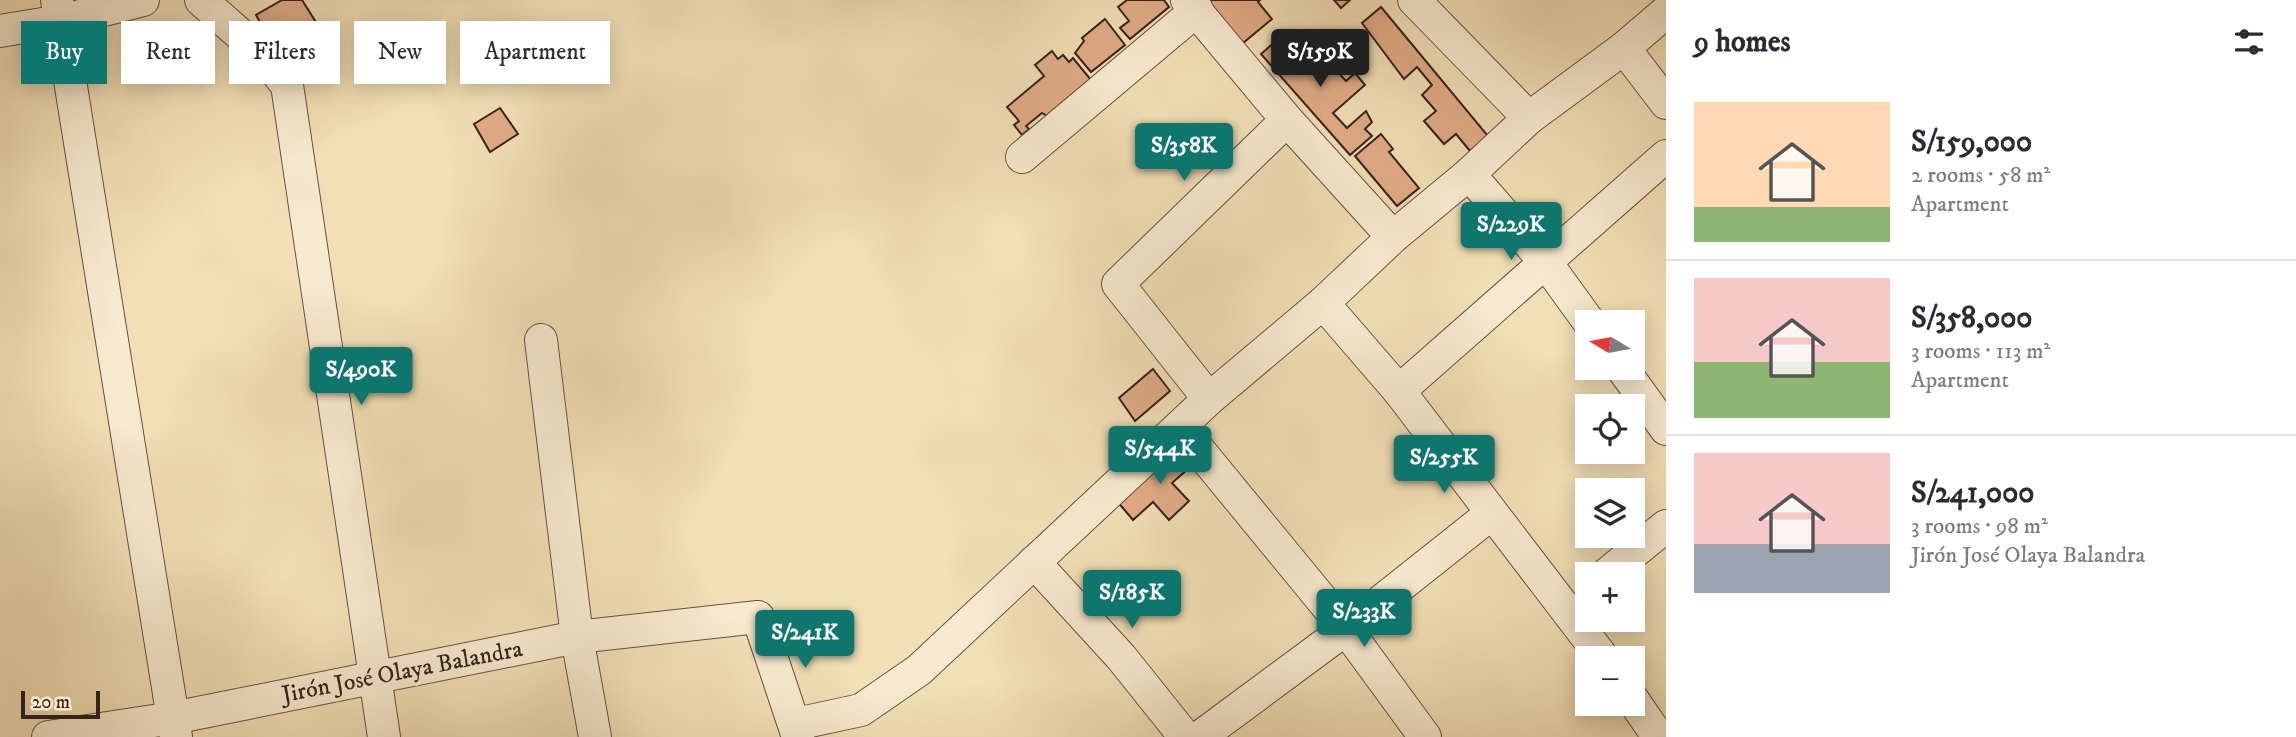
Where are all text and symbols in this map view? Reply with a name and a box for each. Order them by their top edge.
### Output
chip: Buy [21,21,107,84]
chip: Rent [121,21,215,84]
chip: Filters [229,21,340,84]
chip: New [354,21,446,84]
chip: Apartment [460,21,610,84]
icon: filters [2230,23,2268,61]
text: 9 homes [1694,24,1791,61]
pin: S/159K [1263,29,1377,89]
text: S/159K [1287,37,1353,66]
pin: S/358K [1127,124,1241,183]
text: S/159,000 [1911,124,2032,161]
icon: home [1750,130,1834,214]
text: S/358K [1151,131,1217,160]
text: 2 rooms · 58 m² [1911,161,2050,190]
text: Apartment [1911,190,2009,219]
pin: S/229K [1454,202,1568,262]
text: S/229K [1477,210,1545,239]
text: S/358,000 [1911,300,2032,337]
icon: home [1750,306,1834,390]
north arrow [1575,310,1645,380]
map controls [1575,310,1645,716]
text: 3 rooms · 113 m² [1911,337,2050,366]
pin: S/490K [304,348,418,407]
text: S/490K [326,355,397,384]
text: Apartment [1911,366,2009,395]
button: locate [1575,394,1645,464]
pin: S/544K [1103,426,1217,486]
text: S/544K [1124,434,1196,463]
pin: S/255K [1387,435,1501,495]
text: S/255K [1410,443,1478,472]
text: S/241,000 [1911,475,2034,512]
button: layers [1575,478,1645,548]
icon: home [1750,481,1834,565]
text: 3 rooms · 98 m² [1911,512,2048,541]
text: Jirón José Olaya Balandra [1911,541,2145,570]
button: + [1575,562,1645,632]
pin: S/185K [1075,570,1189,630]
text: S/185K [1099,578,1165,607]
pin: S/233K [1307,590,1421,649]
text: S/233K [1333,597,1395,626]
pin: S/241K [748,610,862,670]
text: S/241K [771,618,839,647]
street label: Jirón José Olaya Balandra [277,634,526,710]
button: − [1575,646,1645,716]
scale bar [21,688,100,720]
text: 20 m [32,691,70,714]

